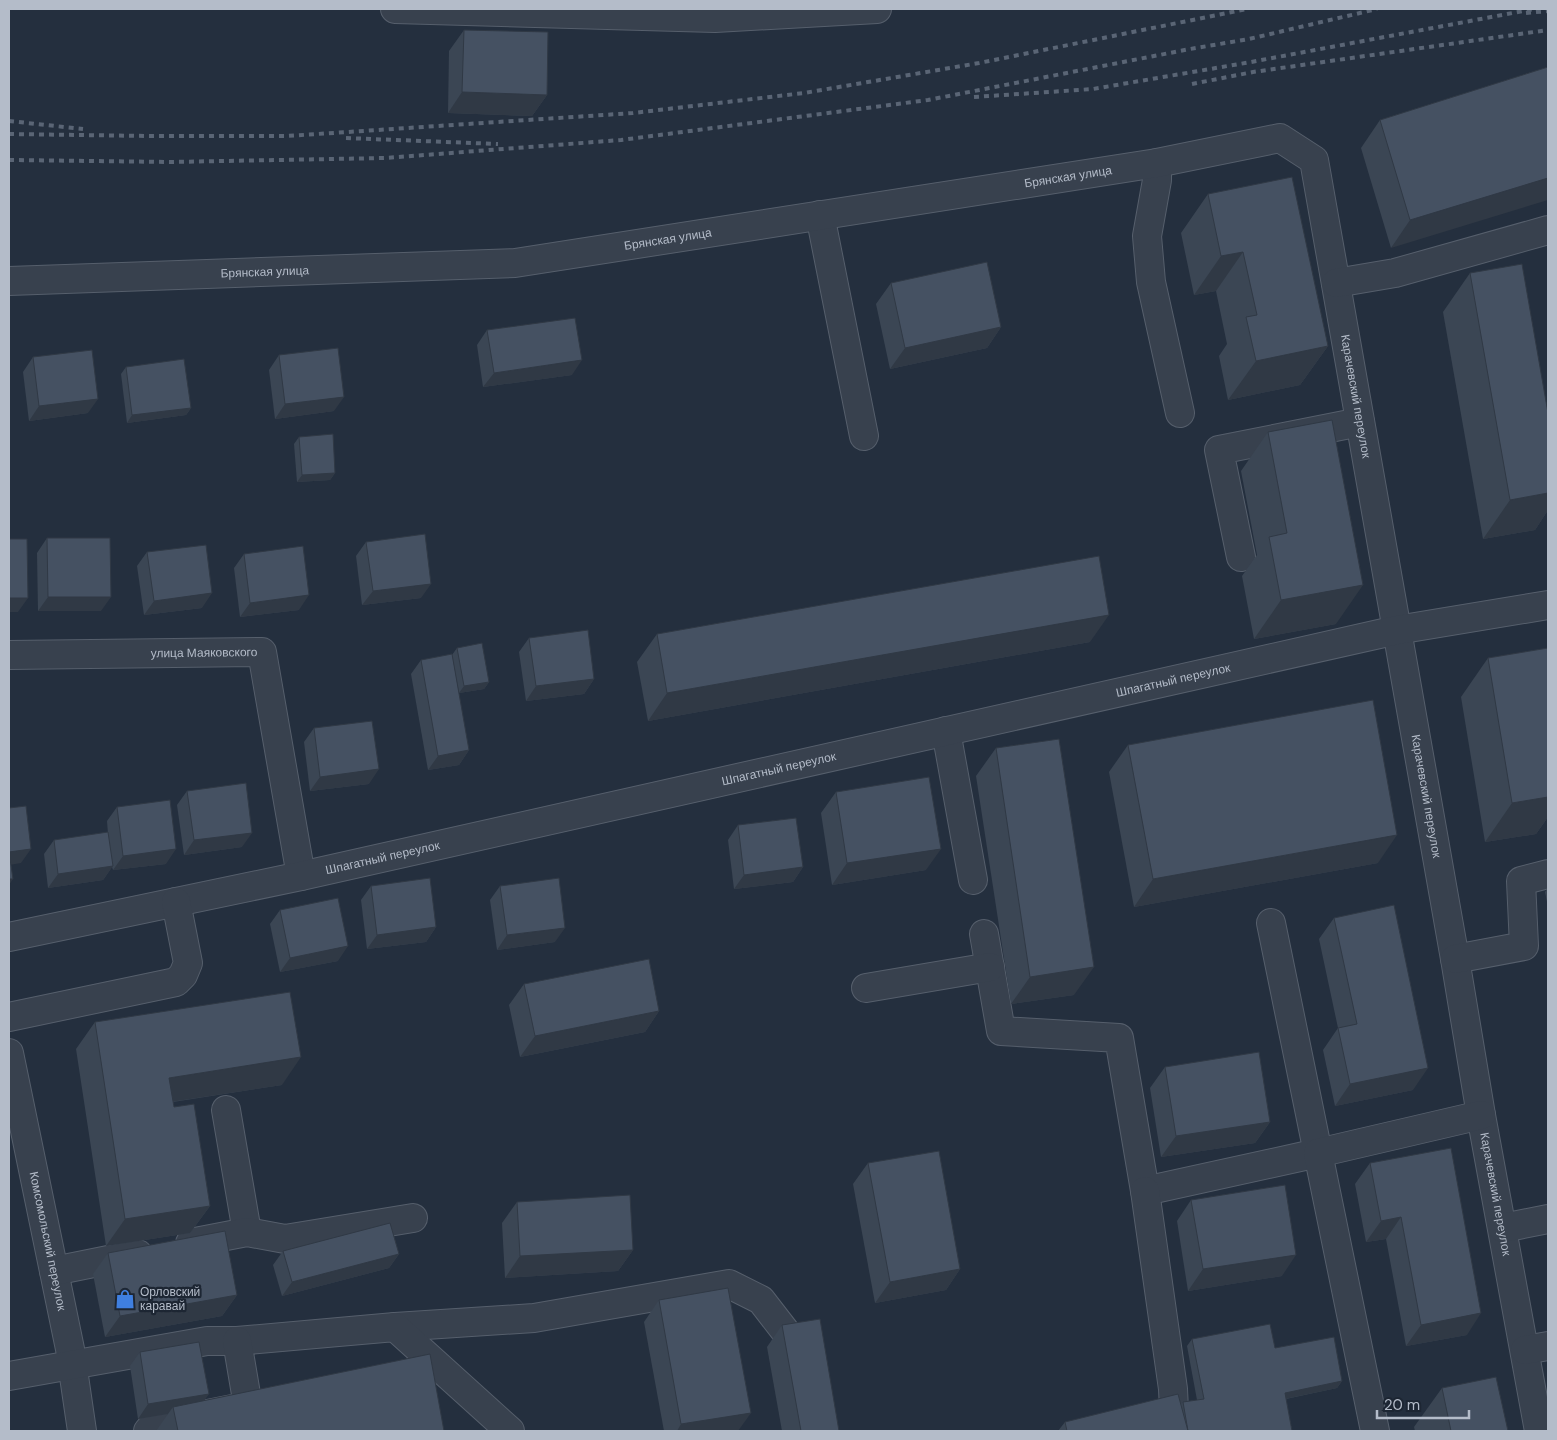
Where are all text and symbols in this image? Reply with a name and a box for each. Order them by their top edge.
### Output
street label: Брянская улица [1023,162,1113,192]
street label: Брянская улица [623,224,713,254]
street label: Брянская улица [220,262,310,281]
street label: Карачевский переулок [1337,333,1375,460]
street label: улица Маяковского [151,644,258,661]
street label: Шпагатный переулок [1114,660,1232,701]
street label: Карачевский переулок [1408,733,1445,860]
street label: Шпагатный переулок [720,748,838,789]
street label: Шпагатный переулок [324,837,442,878]
street label: Карачевский переулок [1476,1131,1515,1258]
street label: Комсомольский переулок [26,1170,70,1313]
place label: Орловский каравай [140,1284,200,1314]
shop icon: Орловский каравай [114,1288,136,1310]
scale bar [1377,1388,1470,1420]
text: 20 m [1384,1395,1420,1415]

